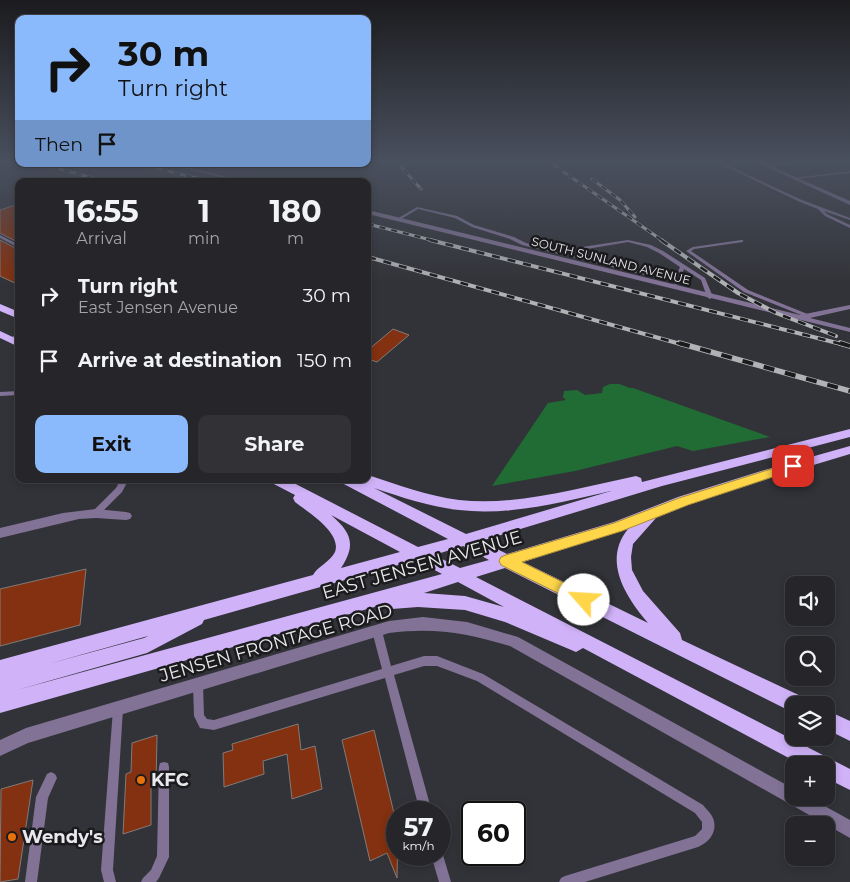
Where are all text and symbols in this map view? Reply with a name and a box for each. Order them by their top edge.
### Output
text: 30 m [118,32,209,75]
icon: right [35,35,100,100]
text: Turn right [118,75,228,102]
icon: arrive [93,130,121,158]
text: Then [35,133,83,156]
text: 16:55 [64,193,139,230]
text: 1 [198,193,210,230]
text: 180 [270,193,322,230]
text: Arrival [76,229,127,248]
text: min [188,229,220,248]
text: m [287,229,304,248]
street label: SOUTH SUNLAND AVENUE [530,233,692,288]
text: Turn right [78,275,178,298]
icon: right [35,282,63,310]
text: 30 m [303,284,351,307]
text: East Jensen Avenue [78,298,238,317]
icon: arrive [35,347,63,375]
text: Arrive at destination [78,349,282,372]
text: 150 m [297,349,352,372]
button: Exit [35,415,188,473]
button: Share [198,415,351,473]
pin [772,445,814,487]
icon: arrive [779,452,807,480]
street label: EAST JENSEN AVENUE [320,526,524,604]
position arrow [557,573,609,625]
map controls [785,576,835,866]
button: sound [785,576,835,626]
street label: JENSEN FRONTAGE ROAD [156,599,395,687]
button: search [785,636,835,686]
button: layers [785,696,835,746]
button: + [785,756,835,806]
place label: KFC [151,769,189,791]
marker: KFC [135,774,147,786]
speed limit sign: 60 [461,801,526,866]
text: 57 [403,812,434,842]
button: − [785,816,835,866]
place label: Wendy's [22,826,103,848]
marker: Wendy's [6,831,18,843]
text: km/h [402,838,435,853]

